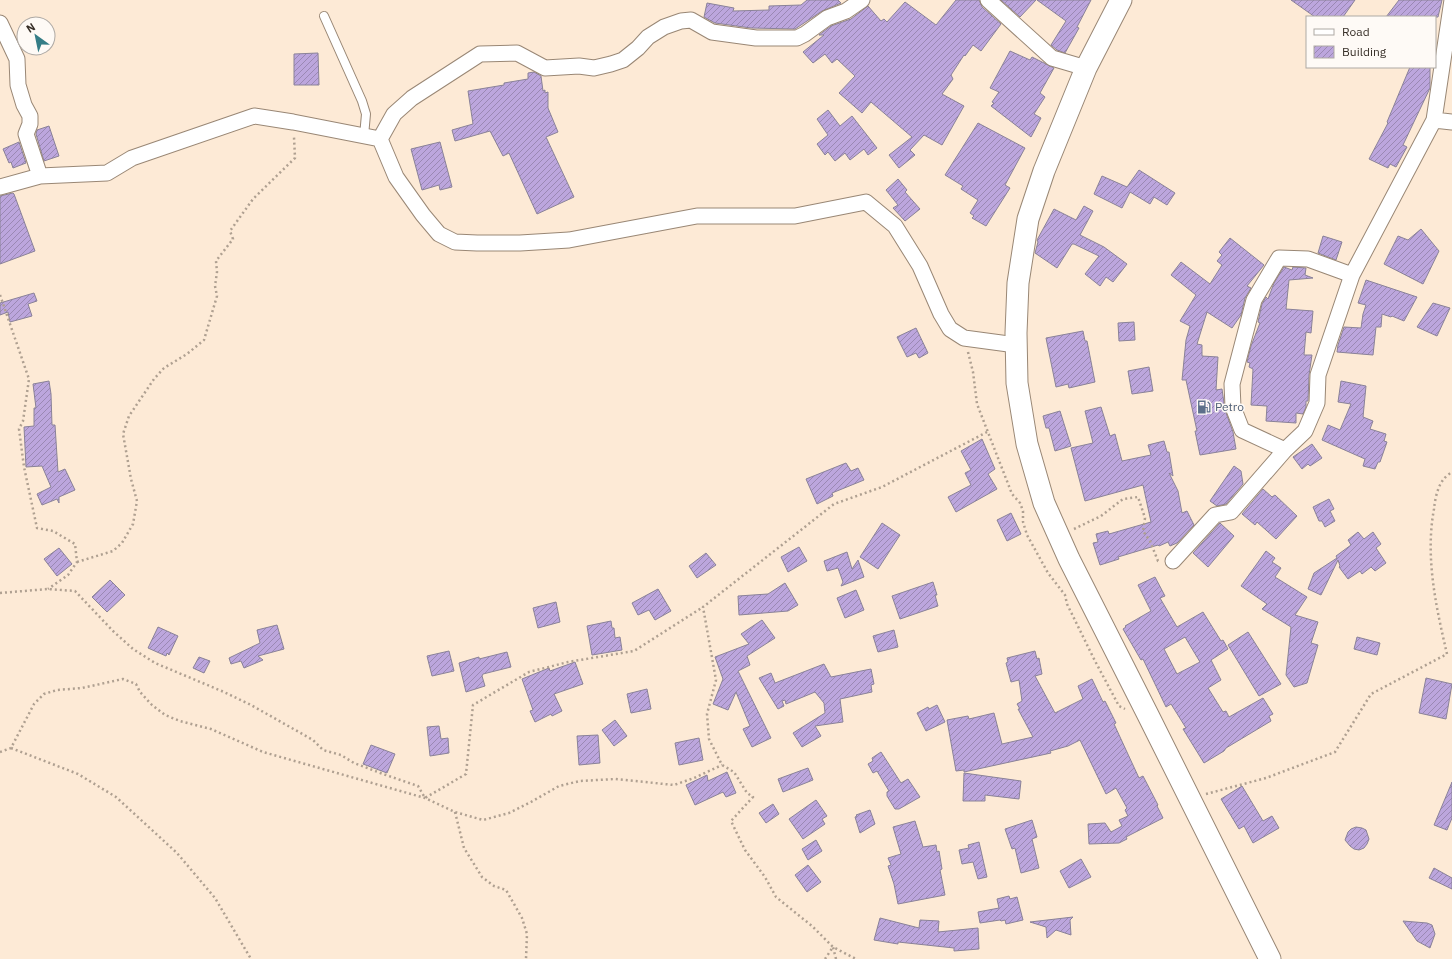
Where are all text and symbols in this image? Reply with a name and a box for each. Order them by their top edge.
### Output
north arrow [16,16,56,56]
legend [1306,16,1436,68]
text: N [23,20,38,36]
text: Road [1342,24,1370,39]
text: Building [1342,44,1387,59]
fuel station icon: Petro [1196,399,1212,415]
place label: Petro [1215,399,1244,414]

